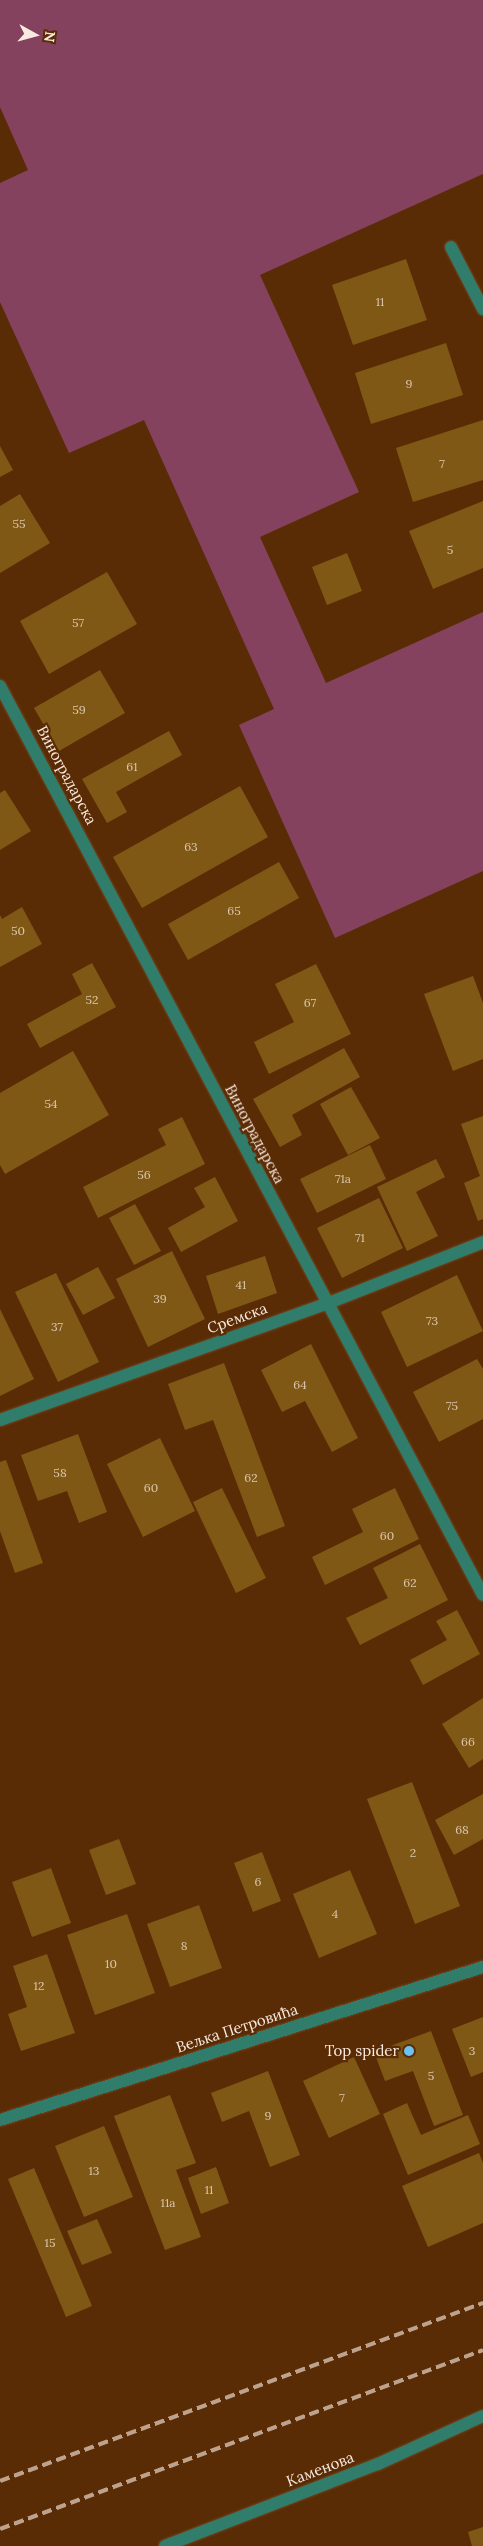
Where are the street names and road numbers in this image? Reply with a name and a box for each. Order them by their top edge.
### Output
street label: Виноградарска [33,722,101,828]
street label: Виноградарска [221,1081,289,1187]
street label: Сремска [205,1299,269,1337]
street label: Вељка Петровића [174,2000,300,2056]
street label: Каменова [284,2448,356,2490]

